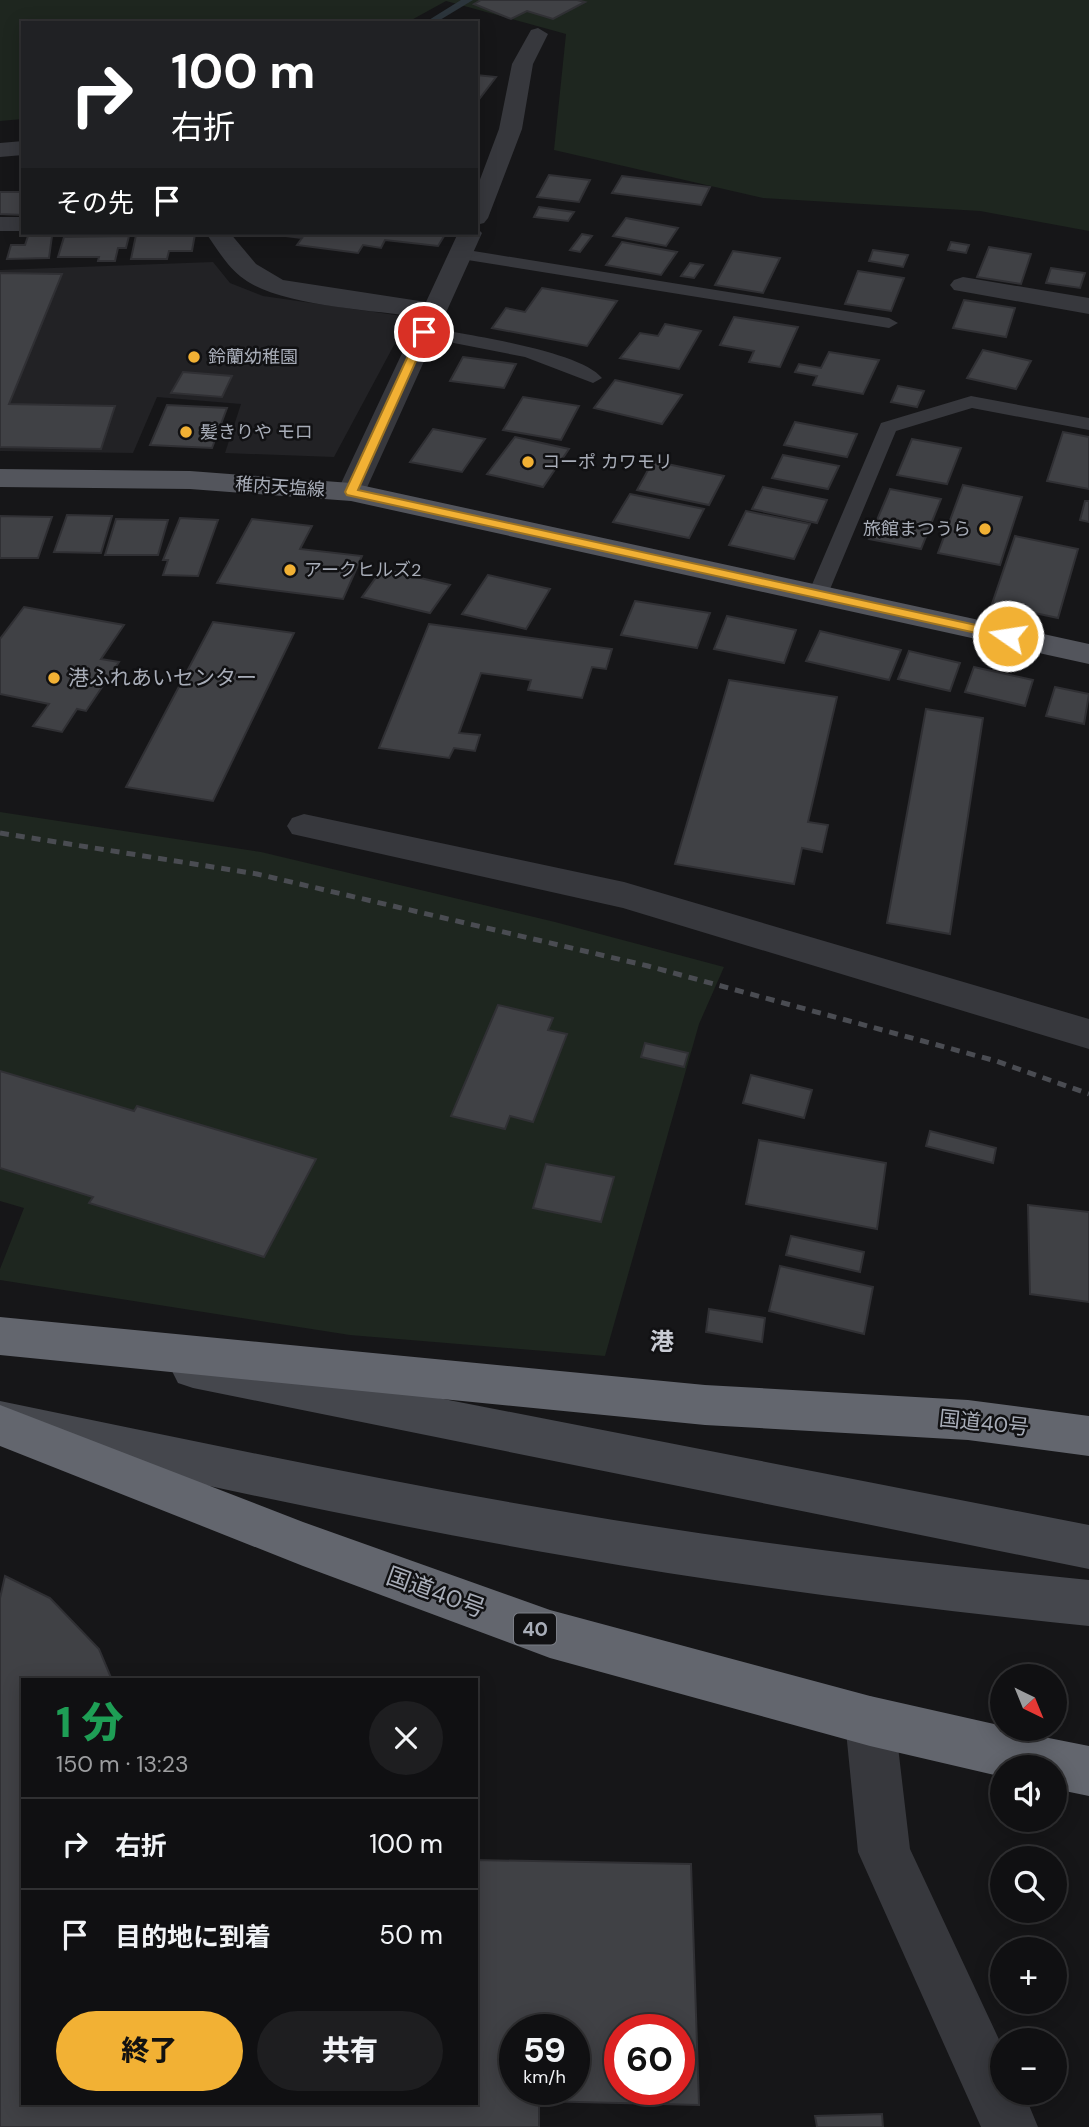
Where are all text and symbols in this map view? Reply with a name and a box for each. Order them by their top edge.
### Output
text: 100 m [171,39,315,103]
icon: right [56,49,147,140]
text: 右折 [171,106,235,148]
icon: arrive [148,182,186,220]
text: その先 [56,186,134,220]
pin [394,302,454,362]
icon: arrive [405,313,443,351]
place label: 鈴蘭幼稚園 [208,345,298,369]
marker: 鈴蘭幼稚園 [186,349,202,365]
place label: 髪きりや モロ [200,420,313,444]
marker: 髪きりや モロ [178,424,194,440]
place label: コーポ カワモリ [542,450,673,474]
marker: コーポ カワモリ [520,454,536,470]
street label: 稚内天塩線 [234,472,326,502]
place label: 旅館まつうら [863,517,971,541]
marker: 旅館まつうら [977,521,993,537]
place label: アークヒルズ2 [304,558,421,582]
marker: アークヒルズ2 [282,562,298,578]
position arrow [971,599,1045,673]
place label: 港ふれあいセンター [68,664,257,692]
marker: 港ふれあいセンター [46,670,62,686]
district label: 港 [650,1326,674,1357]
street label: 国道40号 [938,1404,1030,1442]
street label: 国道40号 [382,1560,490,1624]
road number: 40 [514,1614,556,1644]
north arrow [990,1664,1068,1741]
map controls [990,1664,1067,2105]
text: 1 分 [56,1695,123,1750]
button: close [369,1701,443,1775]
text: 150 m · 13:23 [56,1749,189,1779]
button: sound [990,1755,1067,1832]
icon: right [56,1825,94,1863]
text: 100 m [369,1827,443,1861]
text: 右折 [115,1829,167,1863]
button: search [990,1846,1067,1923]
icon: arrive [56,1916,94,1954]
text: 50 m [379,1918,443,1952]
text: 目的地に到着 [115,1920,271,1954]
button: + [990,1937,1067,2014]
button: 終了 [56,2011,243,2091]
button: 共有 [257,2011,443,2091]
speed limit sign: 60 [604,2014,695,2105]
text: 59 [523,2027,566,2073]
button: − [990,2028,1067,2105]
text: km/h [523,2065,566,2089]

